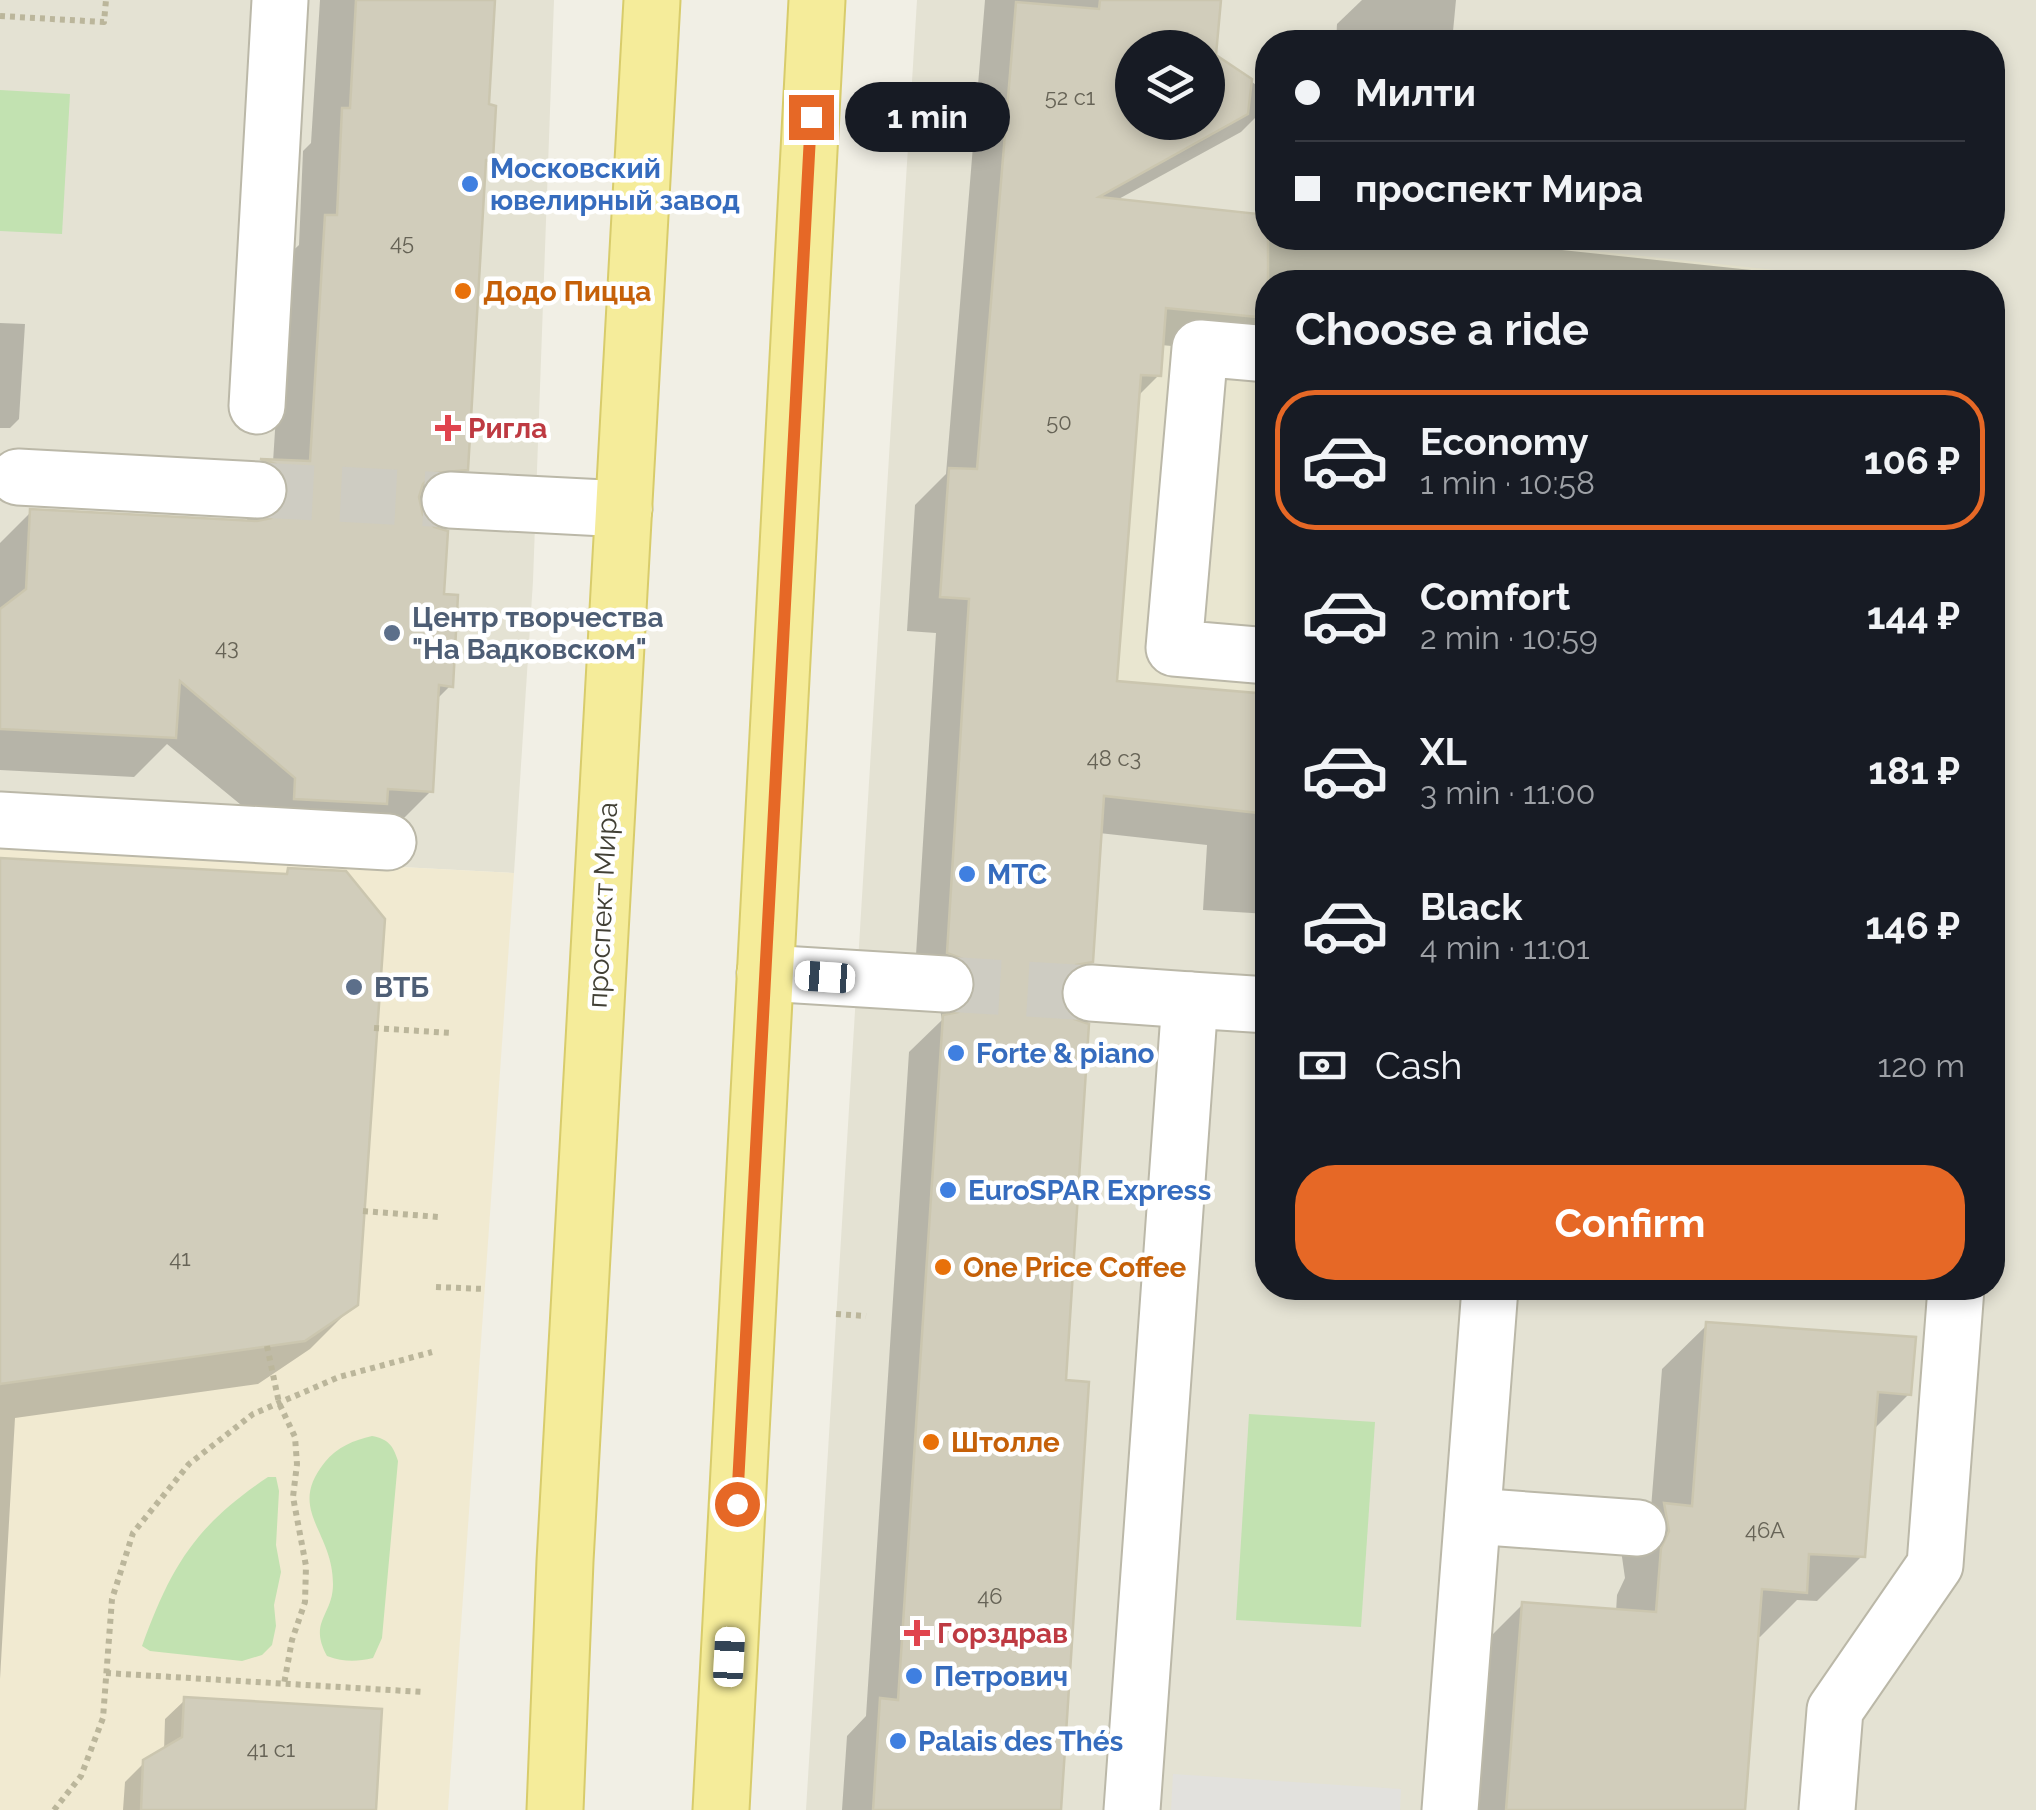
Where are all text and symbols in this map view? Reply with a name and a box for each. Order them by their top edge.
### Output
map controls [1115,30,1225,140]
button: layers [1115,30,1225,140]
text: Милти [1355,70,1476,115]
callout: 1 min [846,82,1011,152]
house number: 52 с1 [1045,84,1095,110]
route end [789,95,834,140]
text: 1 min [887,98,968,135]
place label: Московский ювелирный завод [490,152,740,217]
text: проспект Мира [1355,166,1643,211]
marker: Московский ювелирный завод [459,173,481,195]
house number: 45 [390,229,414,255]
place label: Додо Пицца [483,275,651,308]
marker: Додо Пицца [452,280,474,302]
text: Choose a ride [1295,303,1589,356]
house number: 50 [1046,409,1072,435]
place label: Ригла [468,412,547,445]
icon: car [1300,415,1390,505]
marker: Ригла [437,417,459,439]
text: Economy [1420,419,1589,464]
text: 106 ₽ [1864,438,1960,483]
text: 1 min · 10:58 [1420,464,1595,501]
icon: car [1300,570,1390,660]
text: Comfort [1420,574,1570,619]
text: 144 ₽ [1867,593,1960,638]
place label: Центр творчества "На Вадковском" [412,601,663,666]
text: 2 min · 10:59 [1420,619,1598,656]
marker: Центр творчества "На Вадковском" [381,622,403,644]
house number: 43 [215,634,239,660]
icon: car [1300,725,1390,815]
text: XL [1420,729,1467,774]
house number: 48 с3 [1087,745,1141,771]
text: 181 ₽ [1868,748,1960,793]
text: 3 min · 11:00 [1420,774,1595,811]
street label: проспект Мира [581,801,624,1009]
place label: МТС [987,858,1047,891]
marker: МТС [956,863,978,885]
icon: car [1300,880,1390,970]
text: Black [1420,884,1522,929]
text: 146 ₽ [1865,903,1960,948]
text: 4 min · 11:01 [1420,929,1590,966]
car [794,960,856,994]
place label: ВТБ [374,971,429,1004]
marker: ВТБ [343,976,365,998]
place label: Forte & piano [976,1037,1155,1070]
icon: cash [1295,1038,1350,1093]
marker: Forte & piano [945,1042,967,1064]
text: Cash [1375,1043,1462,1088]
text: 120 m [1877,1047,1965,1084]
button: Confirm [1295,1165,1965,1280]
place label: EuroSPAR Express [968,1174,1211,1207]
marker: EuroSPAR Express [937,1179,959,1201]
house number: 41 [169,1245,191,1271]
place label: One Price Coffee [963,1251,1187,1284]
marker: One Price Coffee [932,1256,954,1278]
place label: Штолле [951,1426,1060,1459]
marker: Штолле [920,1431,942,1453]
route start [715,1482,760,1527]
house number: 46А [1745,1517,1785,1543]
house number: 46 [977,1583,1003,1609]
place label: Горздрав [937,1617,1068,1650]
marker: Горздрав [906,1622,928,1644]
car [712,1626,746,1688]
place label: Петрович [934,1660,1068,1693]
marker: Петрович [903,1665,925,1687]
place label: Palais des Thés [918,1725,1123,1758]
marker: Palais des Thés [887,1730,909,1752]
house number: 41 с1 [247,1736,295,1762]

